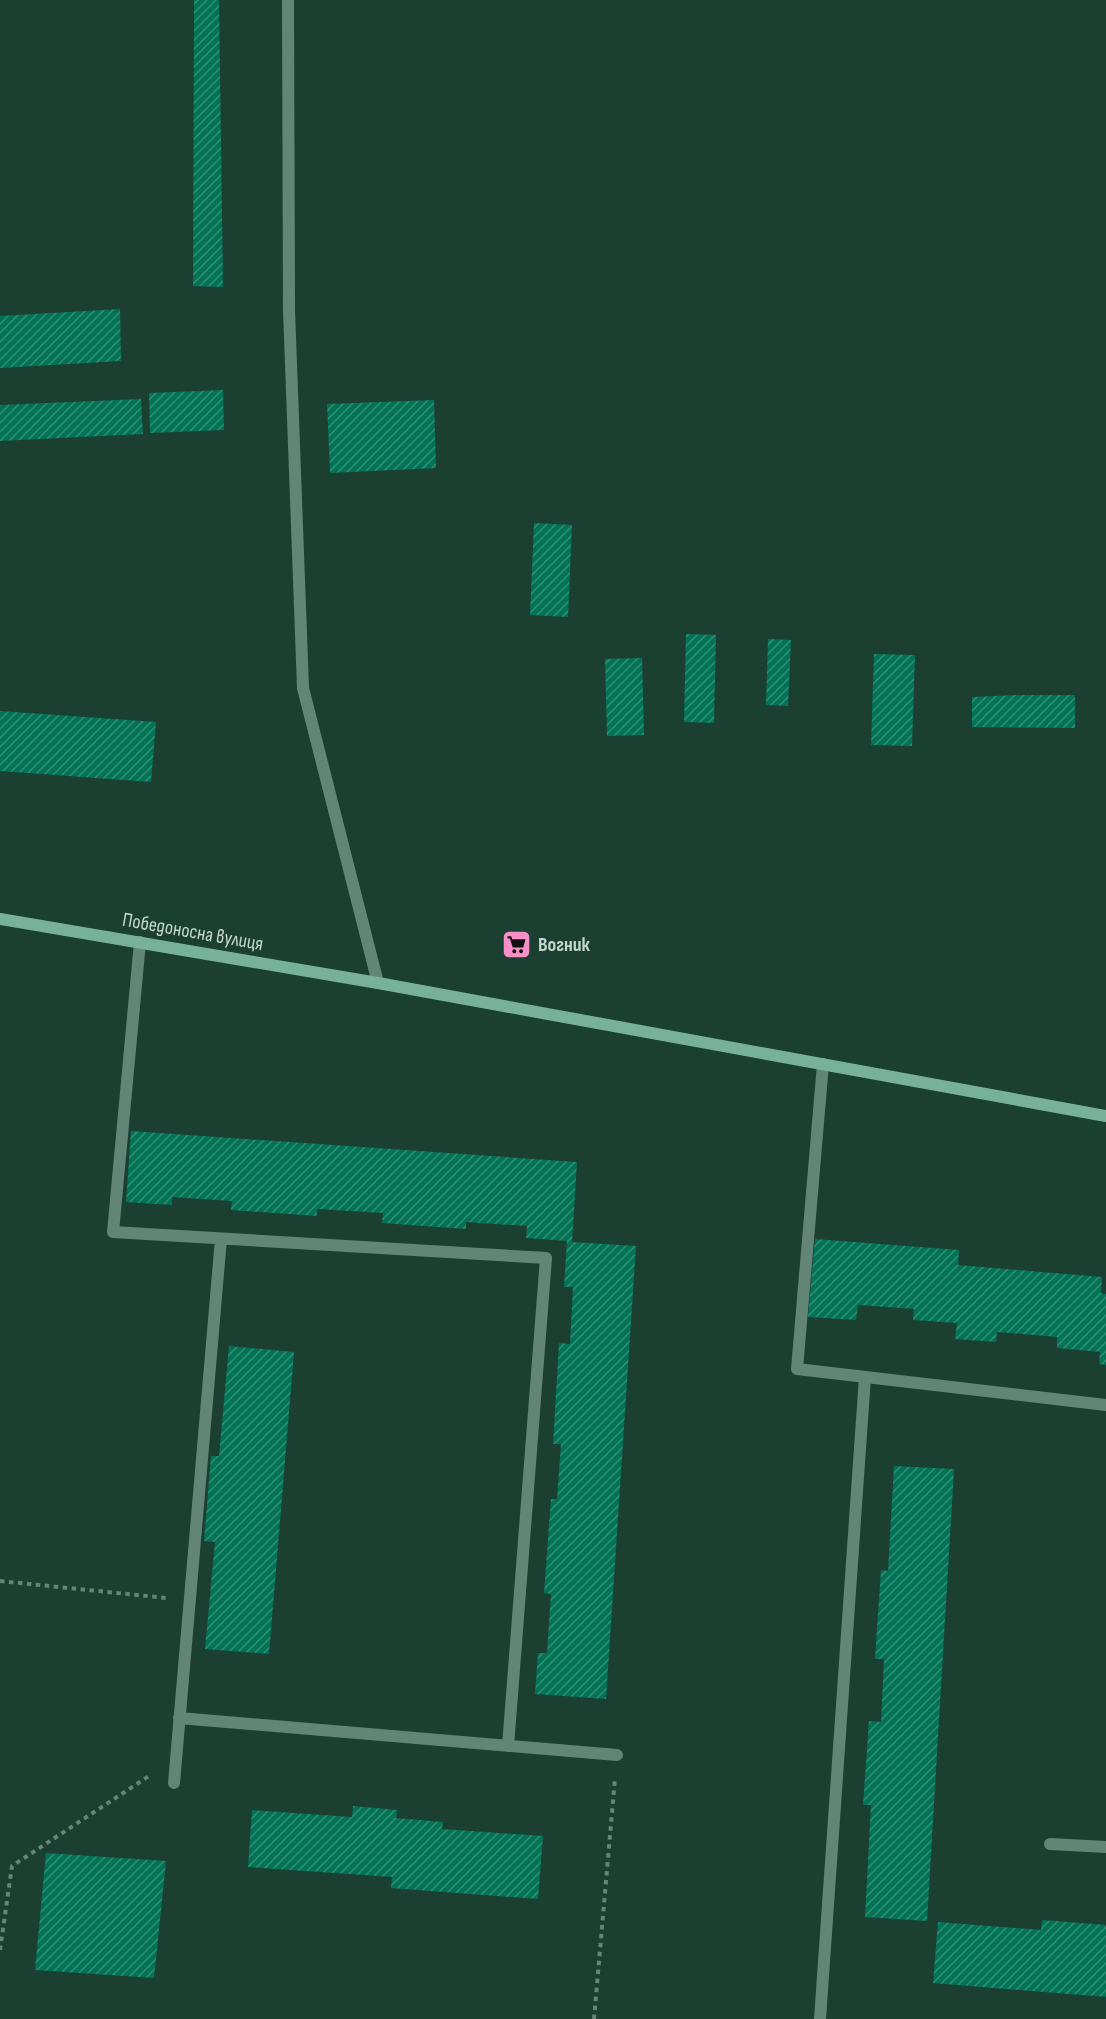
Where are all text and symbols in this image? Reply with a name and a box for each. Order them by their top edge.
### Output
street label: Победоносна вулиця [121,908,265,956]
supermarket icon: Вогник [501,928,533,960]
place label: Вогник [538,933,591,957]

